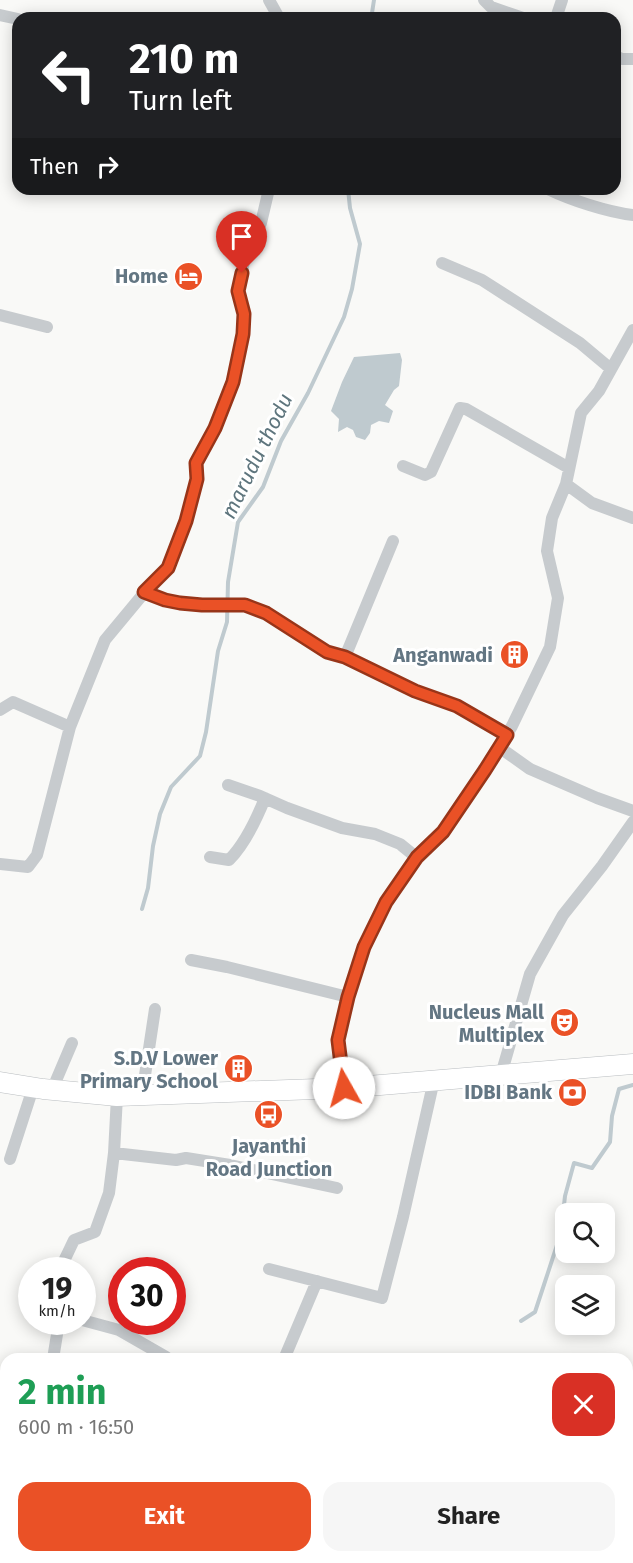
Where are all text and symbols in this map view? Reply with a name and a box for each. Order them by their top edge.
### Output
text: 210 m [129,34,239,84]
icon: left [30,36,108,114]
text: Turn left [129,85,232,117]
icon: right [91,150,124,183]
text: Then [30,153,79,180]
pin [216,211,267,273]
icon: arrive [225,220,258,253]
hotel icon: Home [173,260,205,292]
place label: Home [115,264,168,288]
water label: marudu thodu [216,389,298,523]
building icon: Anganwadi [498,639,530,671]
place label: Anganwadi [392,643,493,667]
place label: Nucleus Mall Multiplex [429,1000,545,1047]
theatre icon: Nucleus Mall Multiplex [549,1007,581,1039]
place label: S.D.V Lower Primary School [80,1046,219,1093]
building icon: S.D.V Lower Primary School [223,1053,255,1085]
position arrow [312,1056,376,1120]
bank icon: IDBI Bank [557,1076,589,1108]
place label: IDBI Bank [464,1080,553,1104]
bus stop icon: Jayanthi Road Junction [253,1099,285,1131]
place label: Jayanthi Road Junction [206,1134,332,1181]
map controls [555,1203,615,1335]
button: search [555,1203,615,1263]
speed limit sign: 30 [108,1257,186,1335]
text: 19 [42,1271,72,1307]
button: layers [555,1275,615,1335]
text: km/h [38,1302,76,1320]
text: 2 min [18,1370,107,1414]
button: close [552,1373,615,1436]
text: 600 m · 16:50 [18,1415,134,1439]
button: Exit [18,1482,311,1551]
button: Share [323,1482,615,1551]

